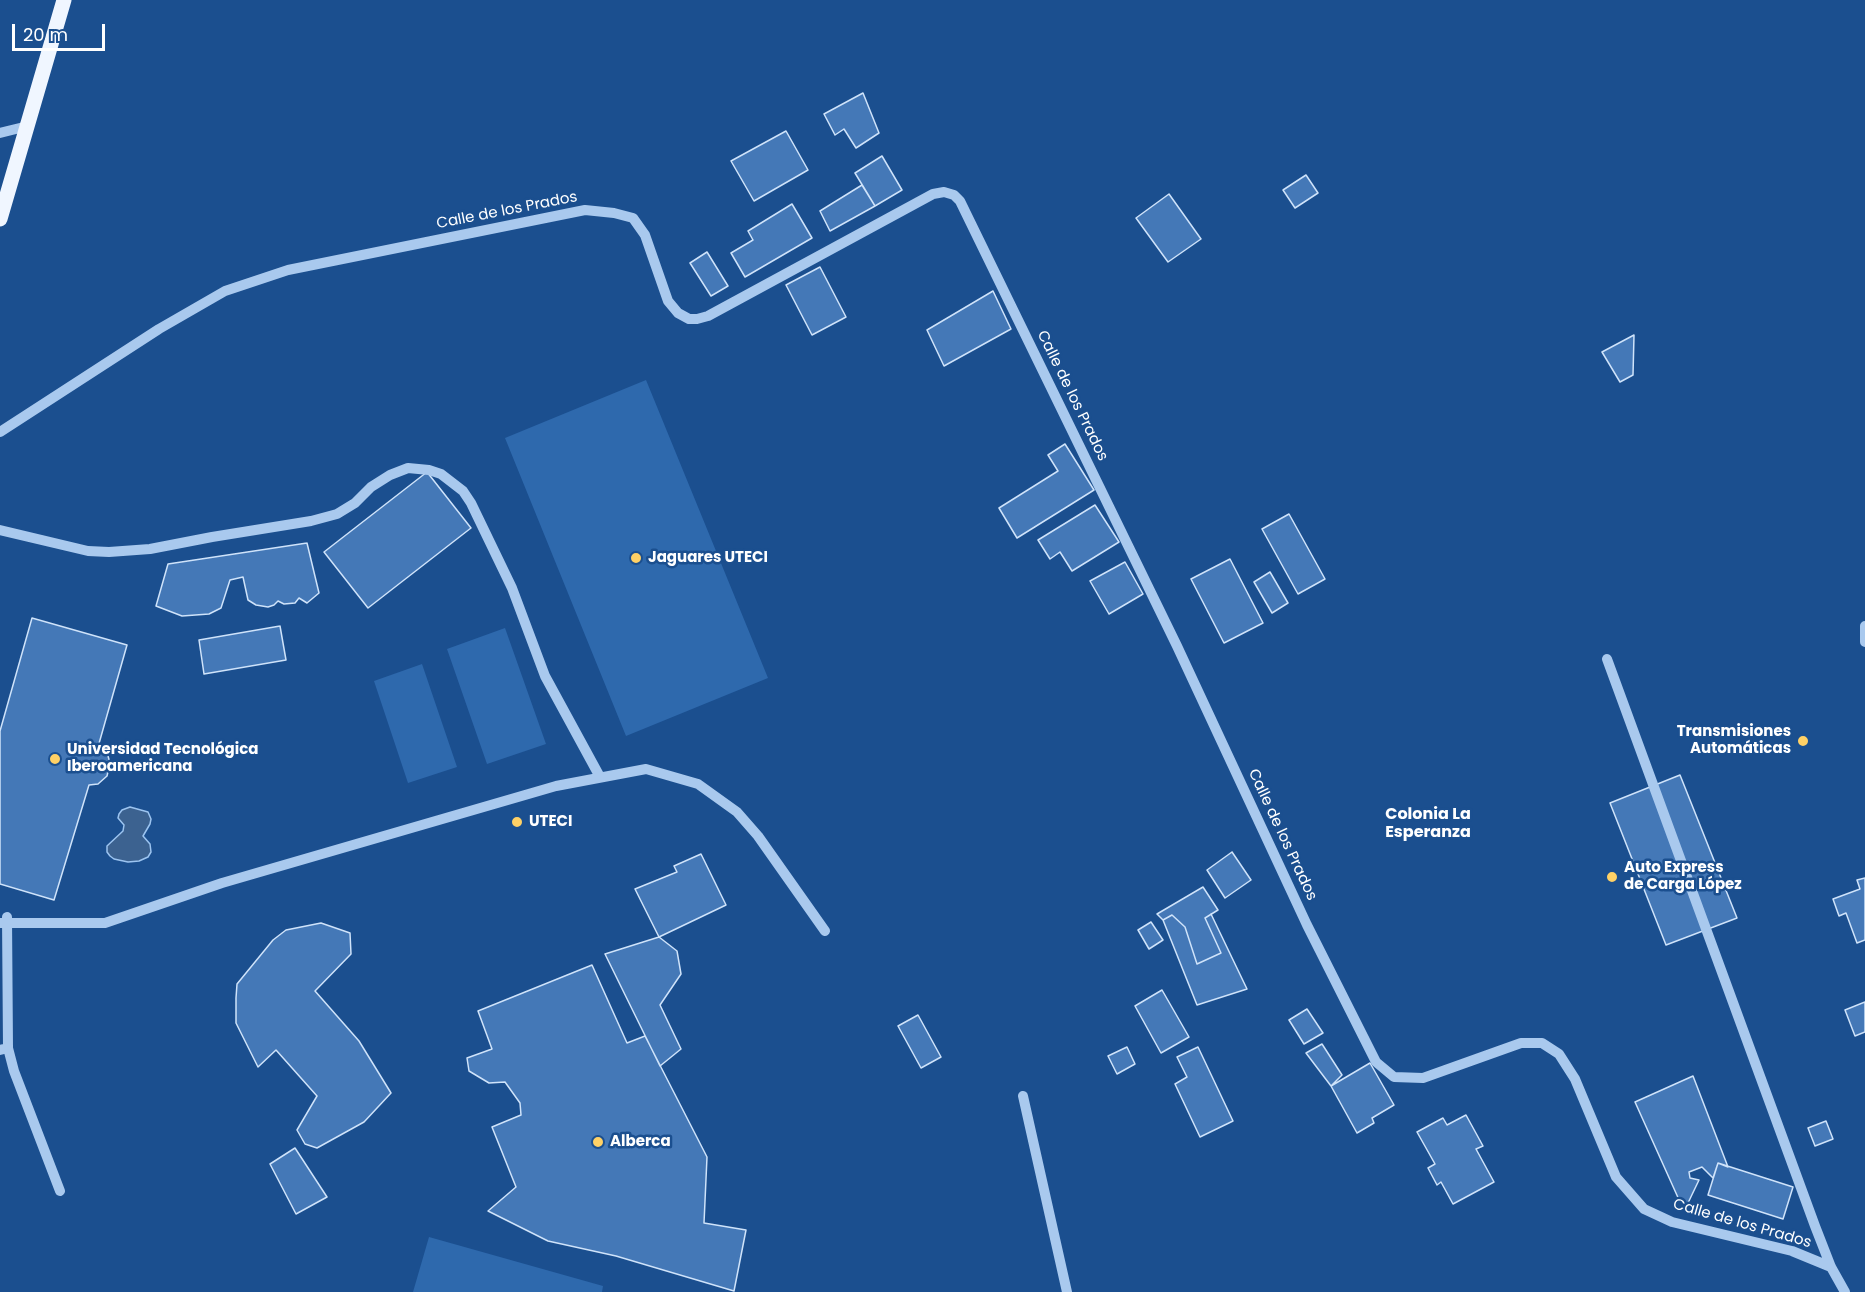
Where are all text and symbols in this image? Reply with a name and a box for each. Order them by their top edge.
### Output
scale bar [15,12,108,50]
text: 20 m [23,22,68,47]
street label: Calle de los Prados [435,189,579,233]
street label: Calle de los Prados [1033,328,1111,464]
place label: Jaguares UTECI [648,549,768,567]
marker: Jaguares UTECI [629,551,643,565]
place label: Transmisiones Automáticas [1677,723,1791,758]
marker: Transmisiones Automáticas [1796,734,1810,748]
place label: Universidad Tecnológica Iberoamericana [67,741,258,776]
marker: Universidad Tecnológica Iberoamericana [48,752,62,766]
street label: Calle de los Prados [1244,766,1320,904]
district label: Colonia La Esperanza [1385,805,1471,843]
place label: UTECI [529,813,572,831]
marker: UTECI [510,815,524,829]
place label: Auto Express de Carga López [1624,859,1742,894]
marker: Auto Express de Carga López [1605,870,1619,884]
place label: Alberca [610,1133,671,1151]
marker: Alberca [591,1135,605,1149]
street label: Calle de los Prados [1671,1196,1813,1252]

